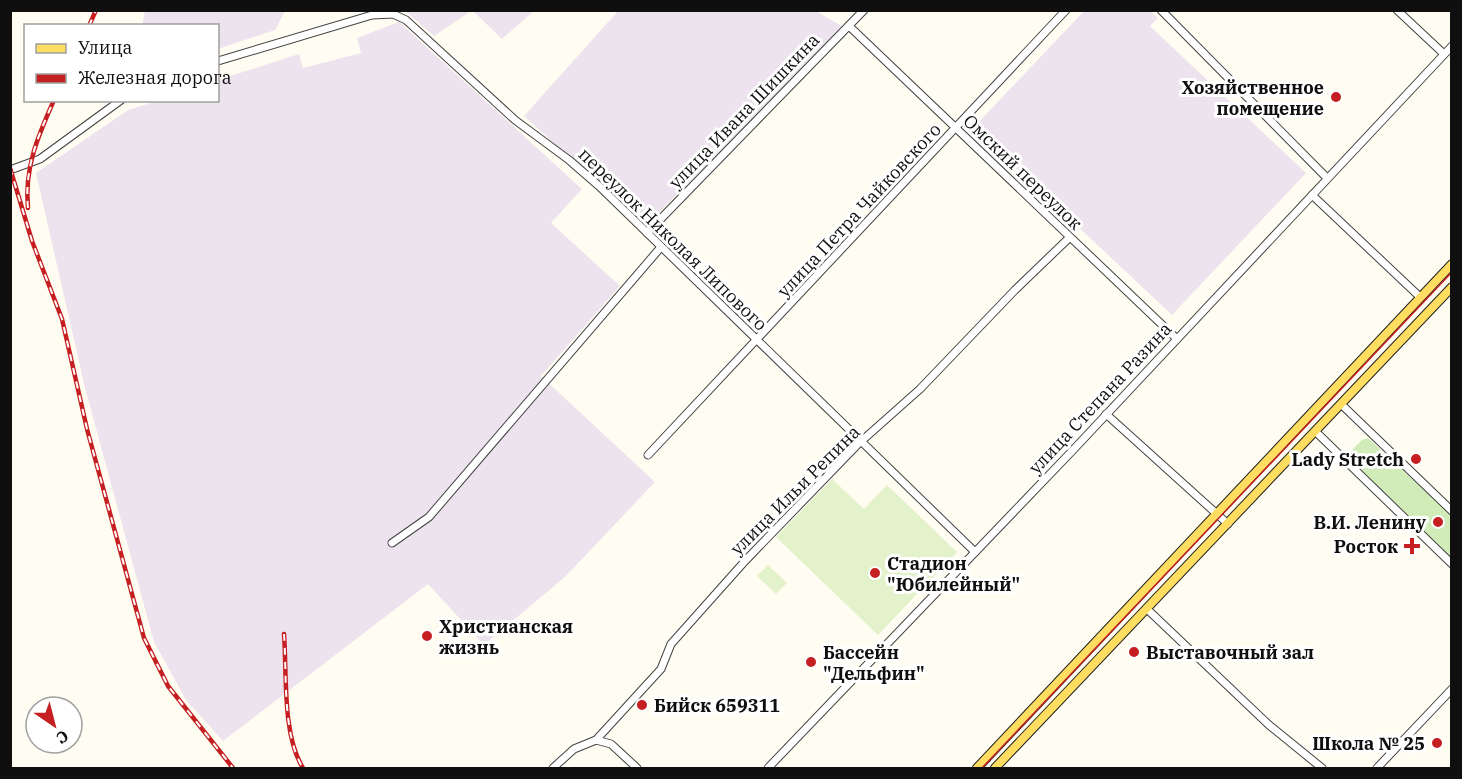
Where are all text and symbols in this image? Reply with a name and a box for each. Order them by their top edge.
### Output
legend [24,24,219,102]
street label: улица Ивана Шишкина [664,28,824,194]
text: Улица [78,36,133,59]
text: Железная дорога [78,66,232,89]
place label: Хозяйственное помещение [1181,76,1324,120]
marker: Хозяйственное помещение [1329,90,1343,104]
street label: Омский переулок [959,109,1088,235]
street label: улица Петра Чайковского [772,118,946,302]
street label: переулок Николая Липового [574,143,772,335]
street label: улица Степана Разина [1024,317,1176,479]
street label: улица Ильи Репина [725,420,865,560]
place label: Lady Stretch [1291,448,1404,471]
marker: Lady Stretch [1409,452,1423,466]
place label: В.И. Ленину [1314,511,1427,534]
marker: В.И. Ленину [1431,515,1445,529]
place label: Росток [1334,535,1398,558]
marker: Росток [1403,537,1421,555]
place label: Стадион "Юбилейный" [887,552,1020,596]
marker: Стадион "Юбилейный" [868,566,882,580]
place label: Христианская жизнь [439,615,573,659]
marker: Христианская жизнь [420,629,434,643]
place label: Бассейн "Дельфин" [823,641,925,685]
place label: Выставочный зал [1146,641,1314,664]
marker: Выставочный зал [1127,645,1141,659]
marker: Бассейн "Дельфин" [804,655,818,669]
place label: Бийск 659311 [654,694,780,717]
north arrow [24,695,84,755]
marker: Бийск 659311 [635,698,649,712]
text: С [53,726,73,749]
place label: Школа № 25 [1312,732,1425,755]
marker: Школа № 25 [1430,736,1444,750]

